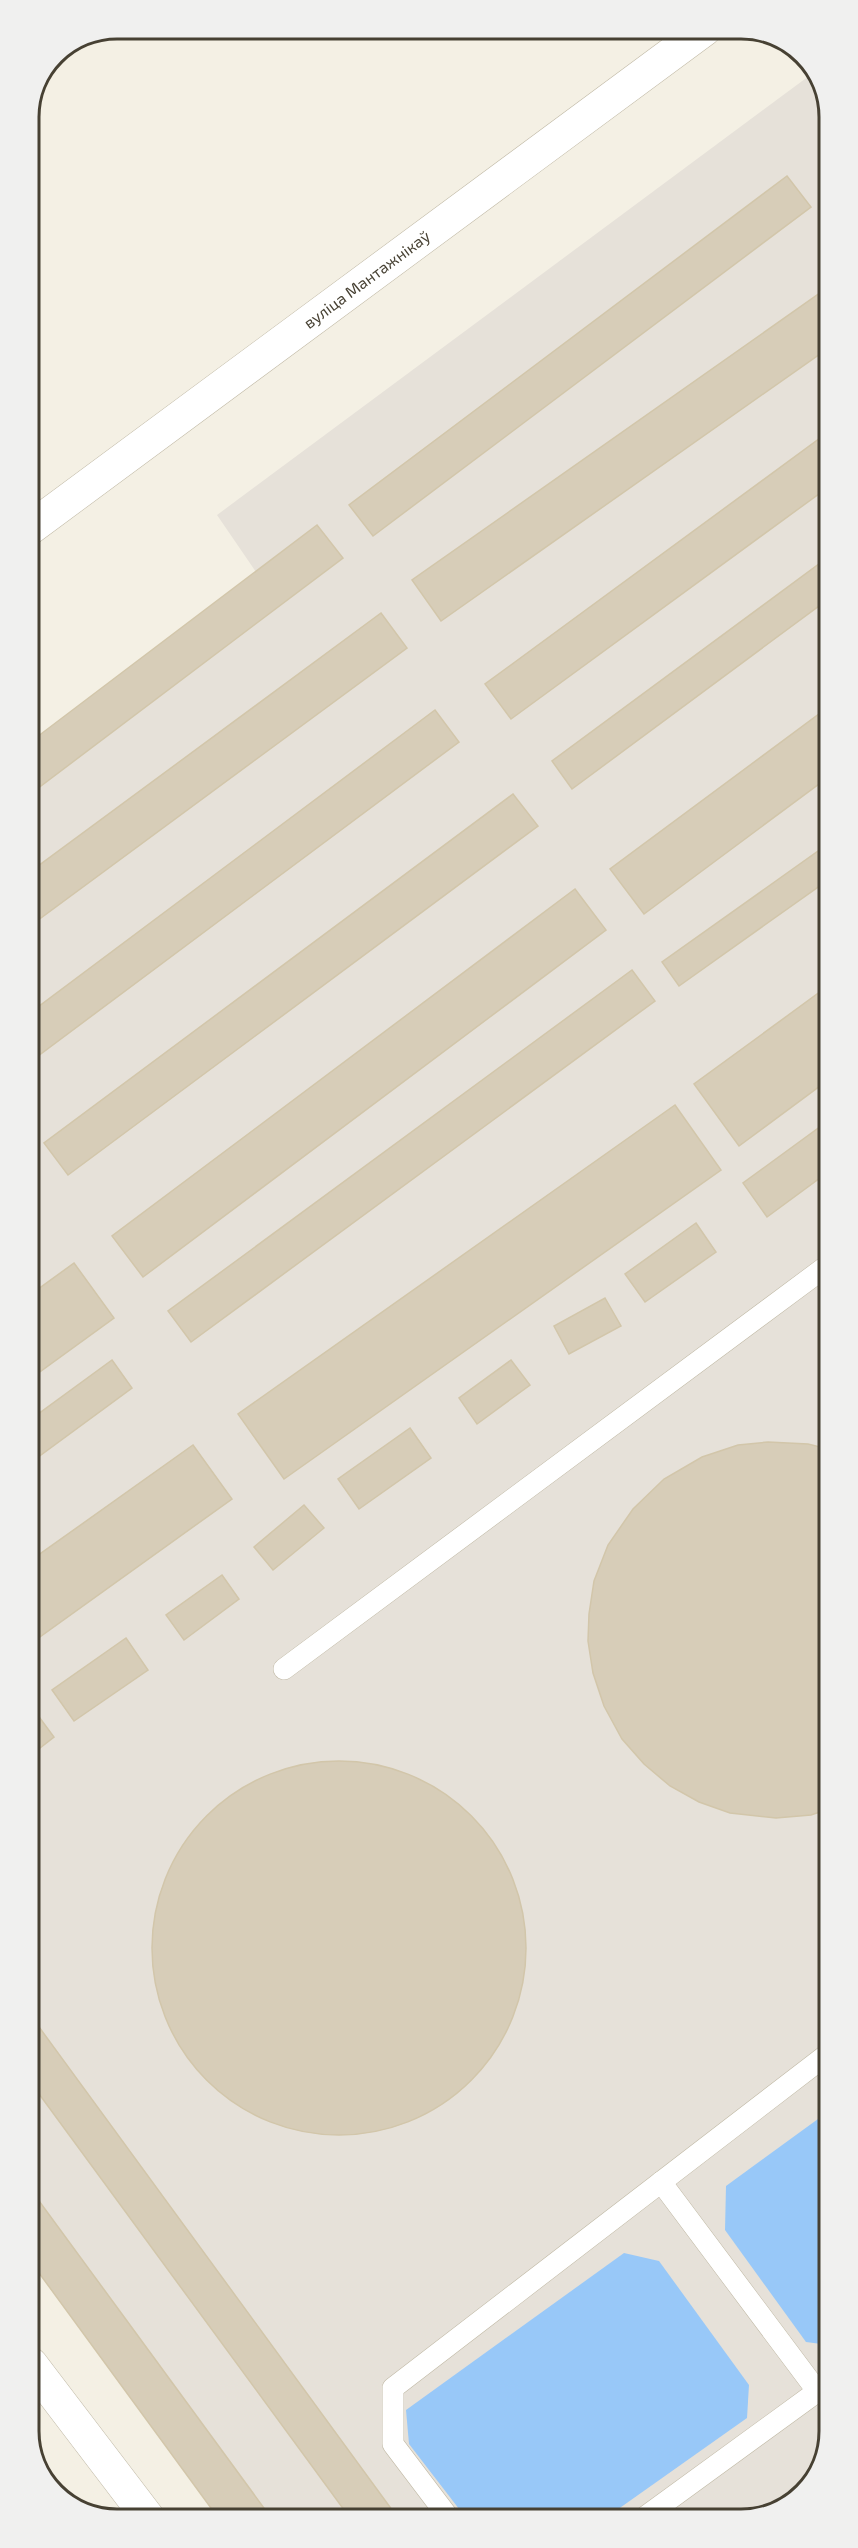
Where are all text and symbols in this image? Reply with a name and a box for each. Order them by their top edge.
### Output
street label: вуліца Мантажнікаў [299,226,434,332]

